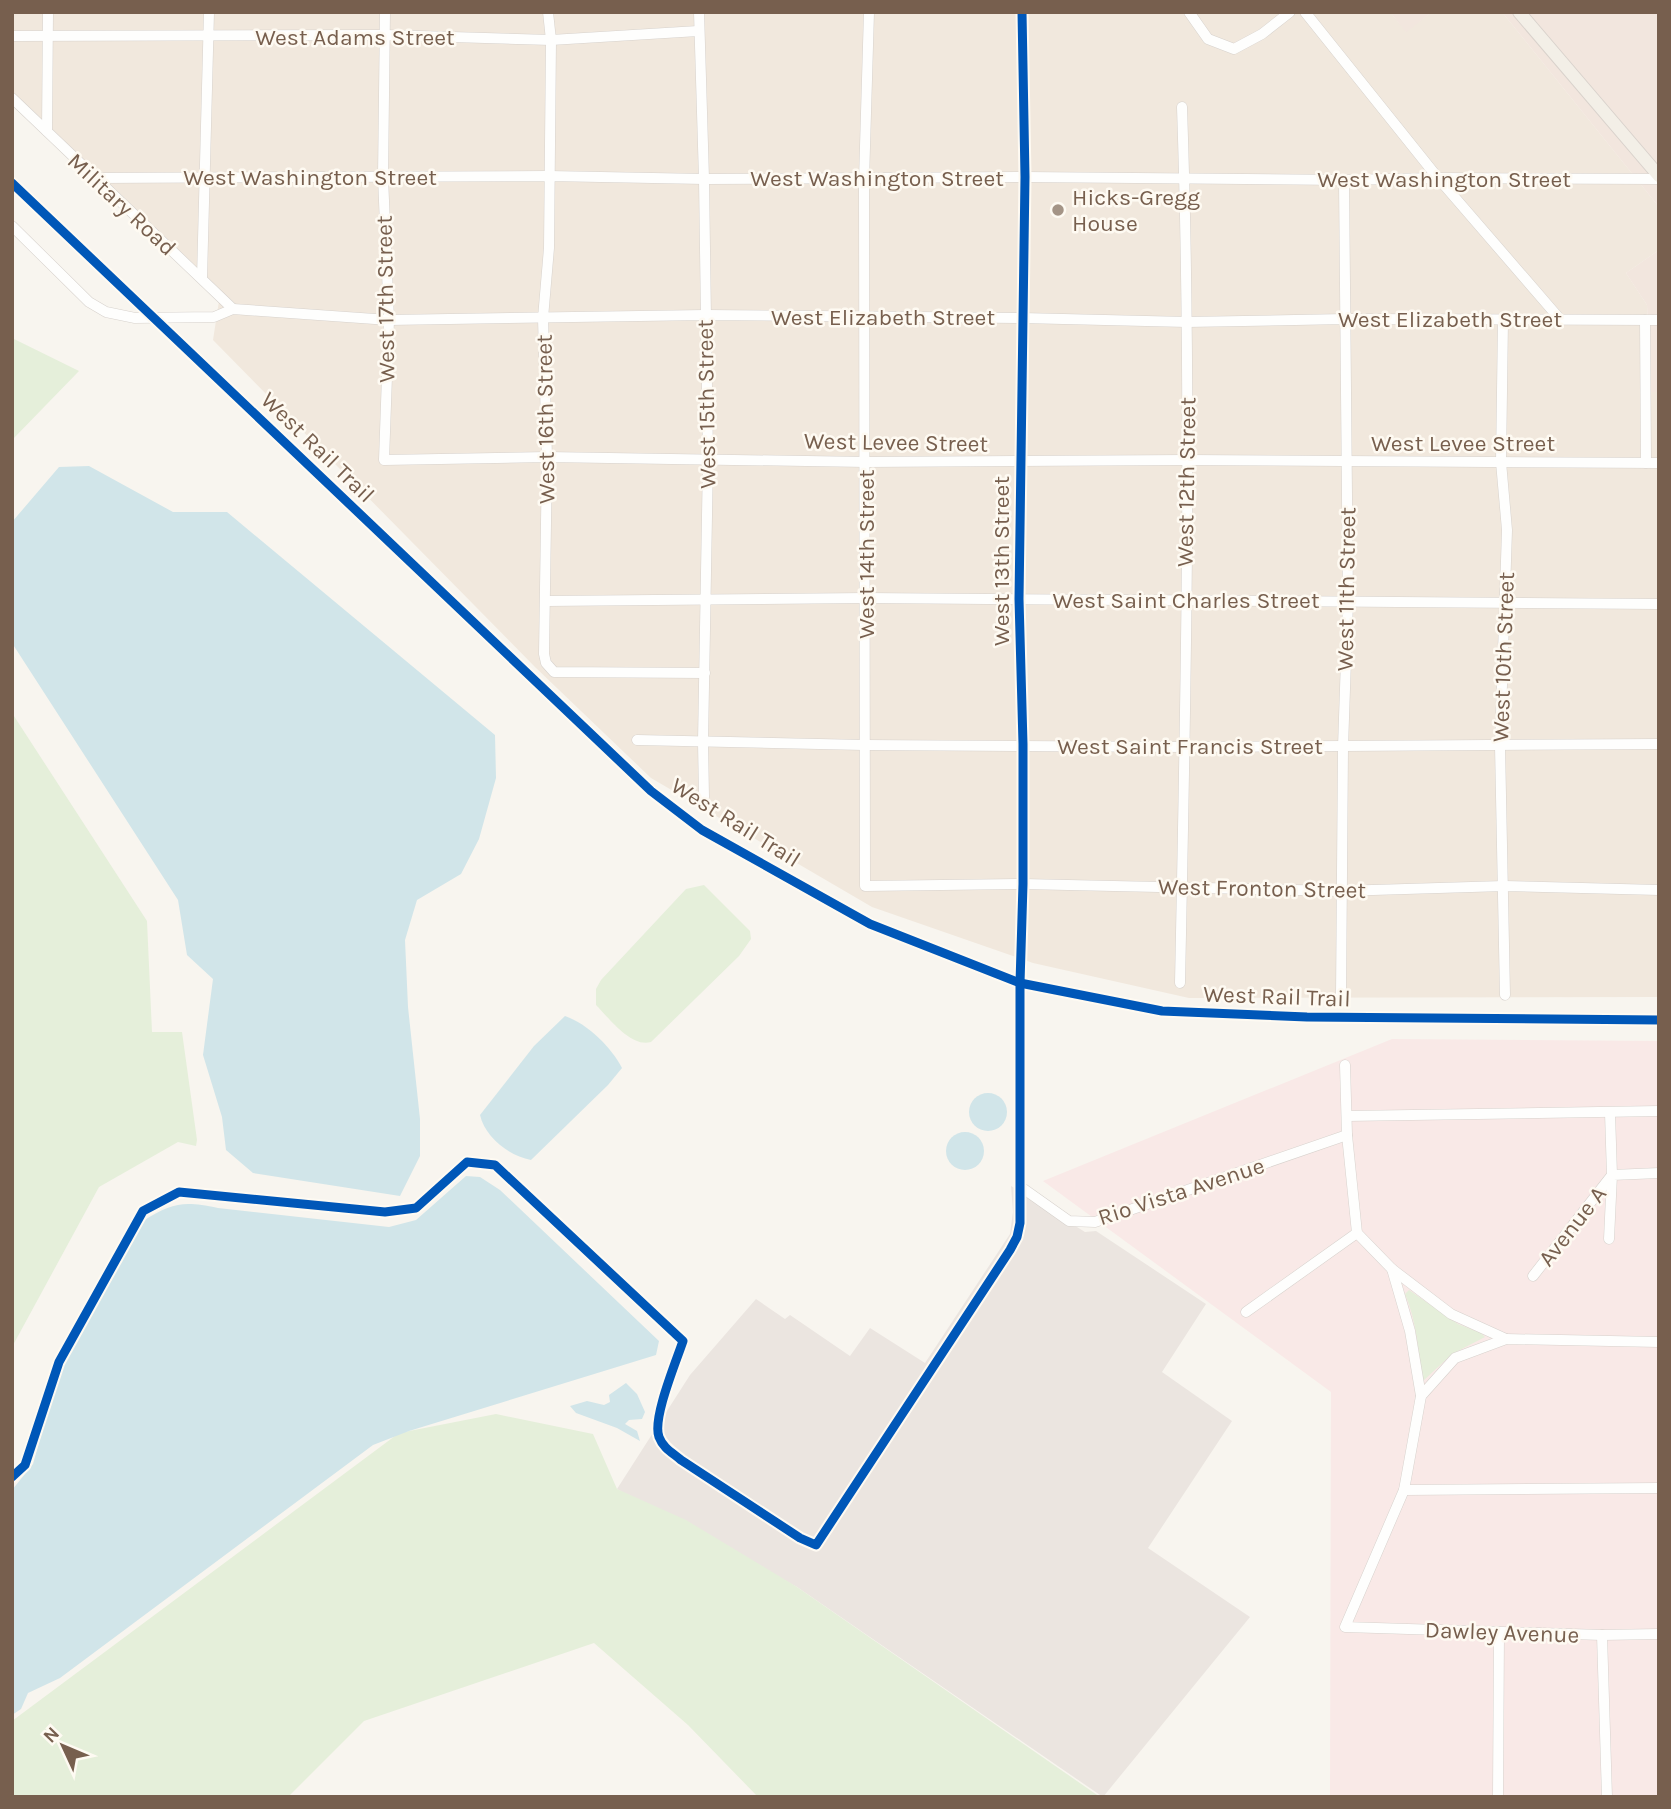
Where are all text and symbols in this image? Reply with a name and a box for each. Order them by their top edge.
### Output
street label: West Adams Street [255,24,455,51]
street label: Military Road [62,147,181,261]
street label: West Washington Street [183,164,437,191]
street label: West Washington Street [750,165,1004,192]
street label: West Washington Street [1317,166,1571,193]
place label: Hicks-Gregg House [1072,184,1200,237]
marker: Hicks-Gregg House [1050,202,1066,218]
street label: West 17th Street [371,215,400,383]
street label: West Elizabeth Street [771,304,995,331]
street label: West Elizabeth Street [1338,306,1562,333]
street label: West 15th Street [692,319,721,489]
street label: West 16th Street [531,334,560,504]
street label: West Rail Trail [255,386,380,508]
street label: West 12th Street [1172,396,1201,567]
street label: West Levee Street [804,427,989,458]
street label: West Levee Street [1371,430,1555,457]
street label: West 14th Street [853,469,880,639]
street label: West 13th Street [988,476,1015,646]
street label: West 11th Street [1332,506,1361,671]
street label: West 10th Street [1487,571,1520,743]
street label: West Saint Charles Street [1052,587,1320,614]
street label: West Saint Francis Street [1057,733,1323,760]
street label: West Rail Trail [666,772,805,873]
street label: West Fronton Street [1158,873,1367,904]
street label: West Rail Trail [1203,980,1351,1013]
street label: Rio Vista Avenue [1095,1152,1268,1231]
street label: Avenue A [1533,1181,1612,1272]
street label: Dawley Avenue [1424,1616,1580,1649]
north arrow [28,1711,98,1781]
text: N [39,1722,64,1747]

